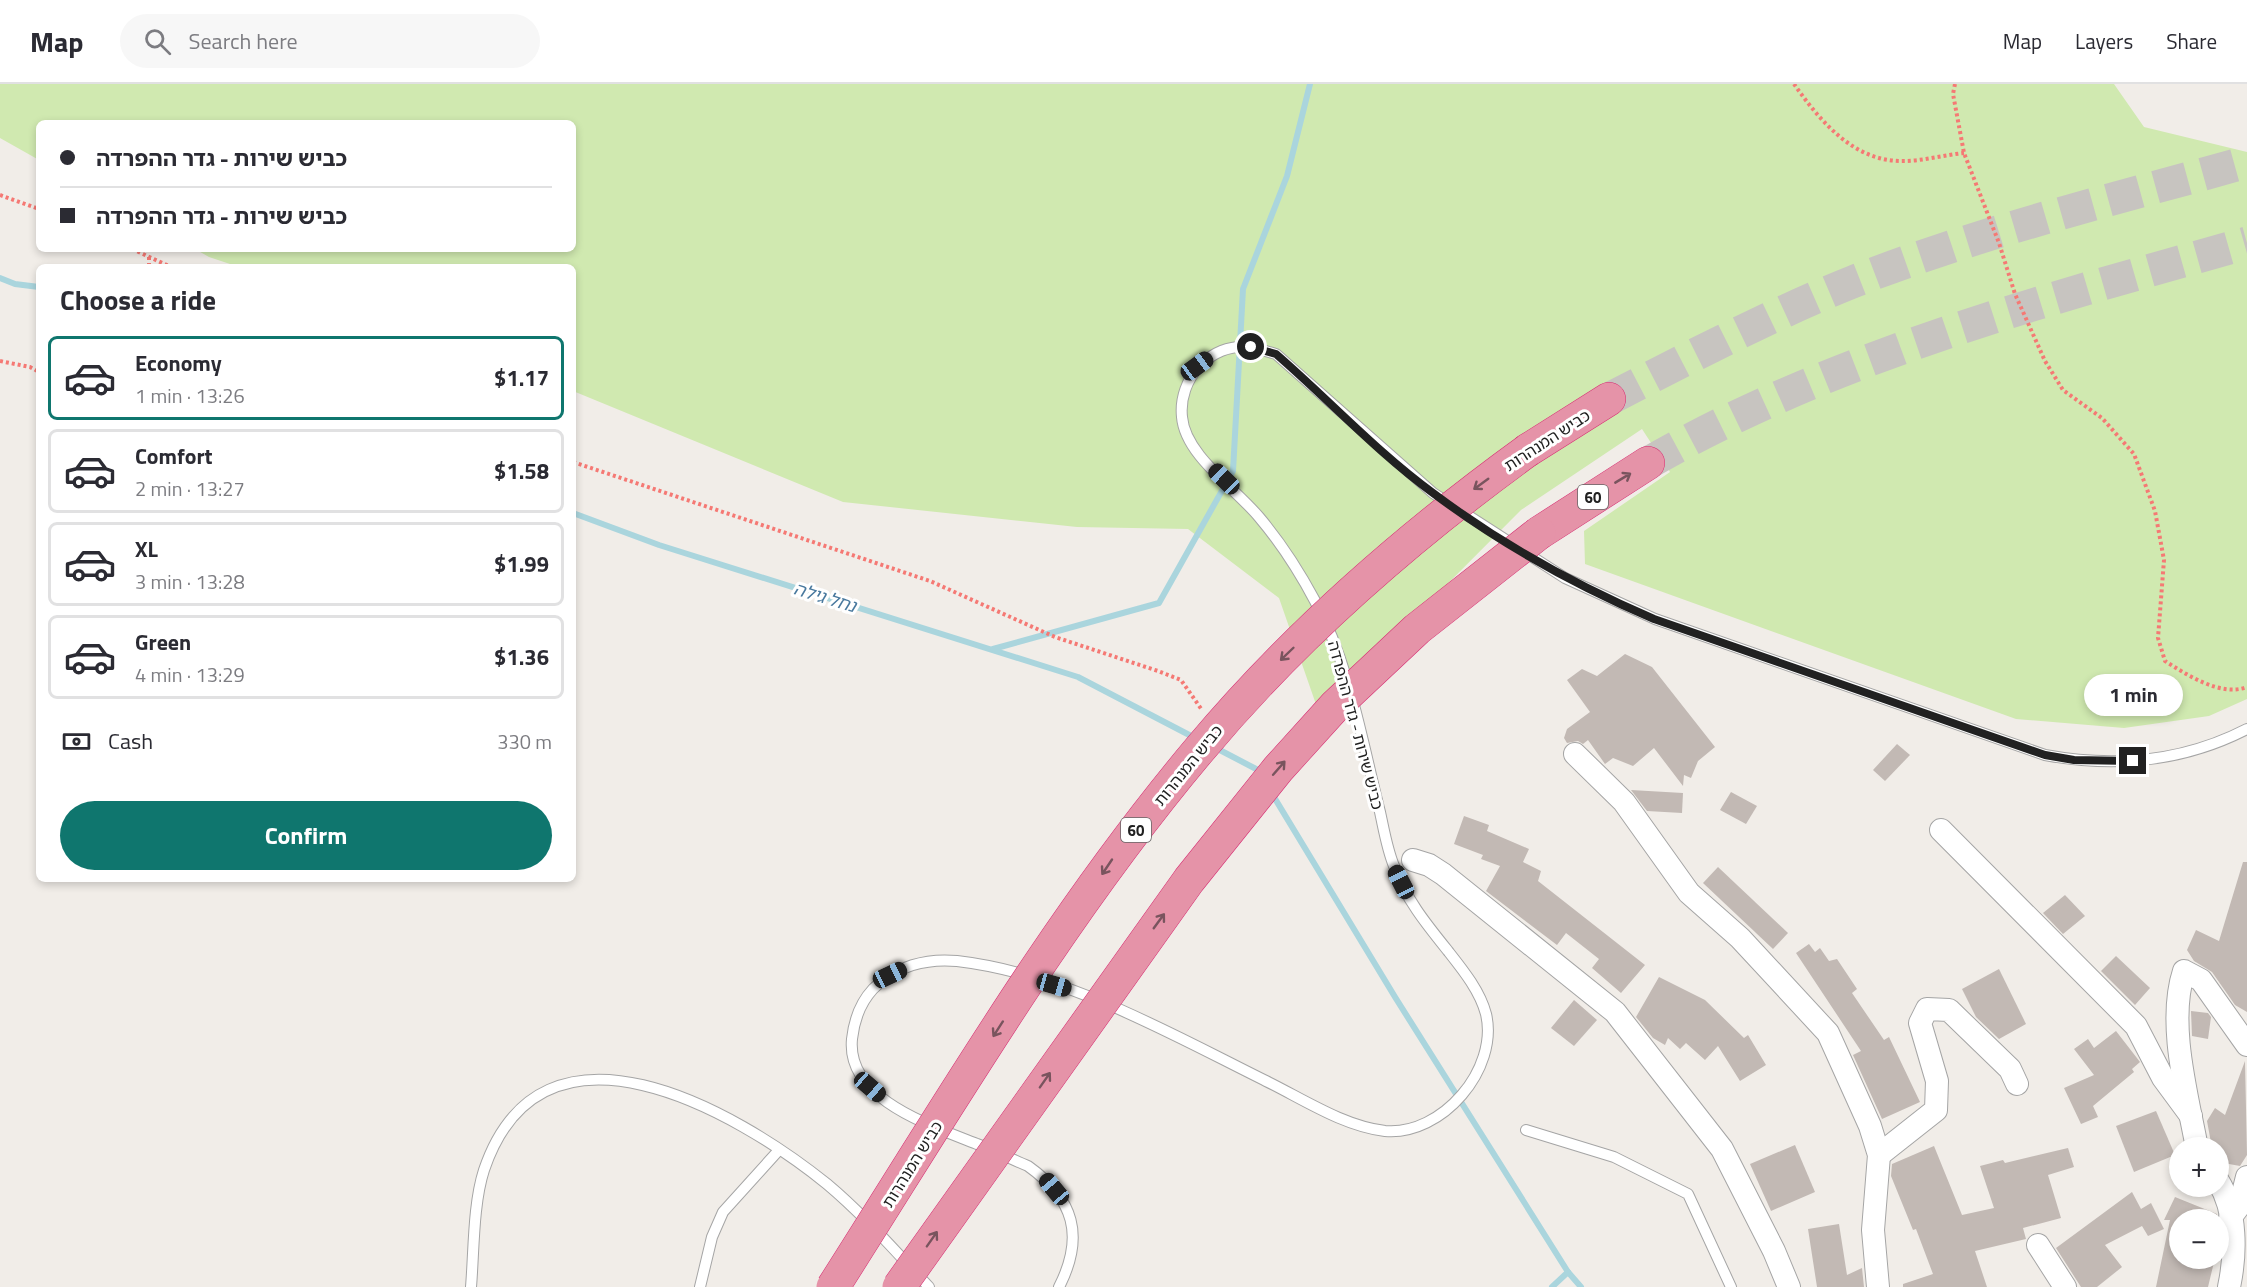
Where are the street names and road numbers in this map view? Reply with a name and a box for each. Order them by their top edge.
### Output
street label: כביש המנהרות [1499,403,1595,477]
road number: 60 [1578,485,1608,509]
street label: כביש שירות - גדר ההפרדה [1322,638,1390,812]
street label: כביש המנהרות [1148,719,1228,811]
road number: 60 [1121,818,1151,842]
street label: כביש המנהרות [876,1116,948,1212]

